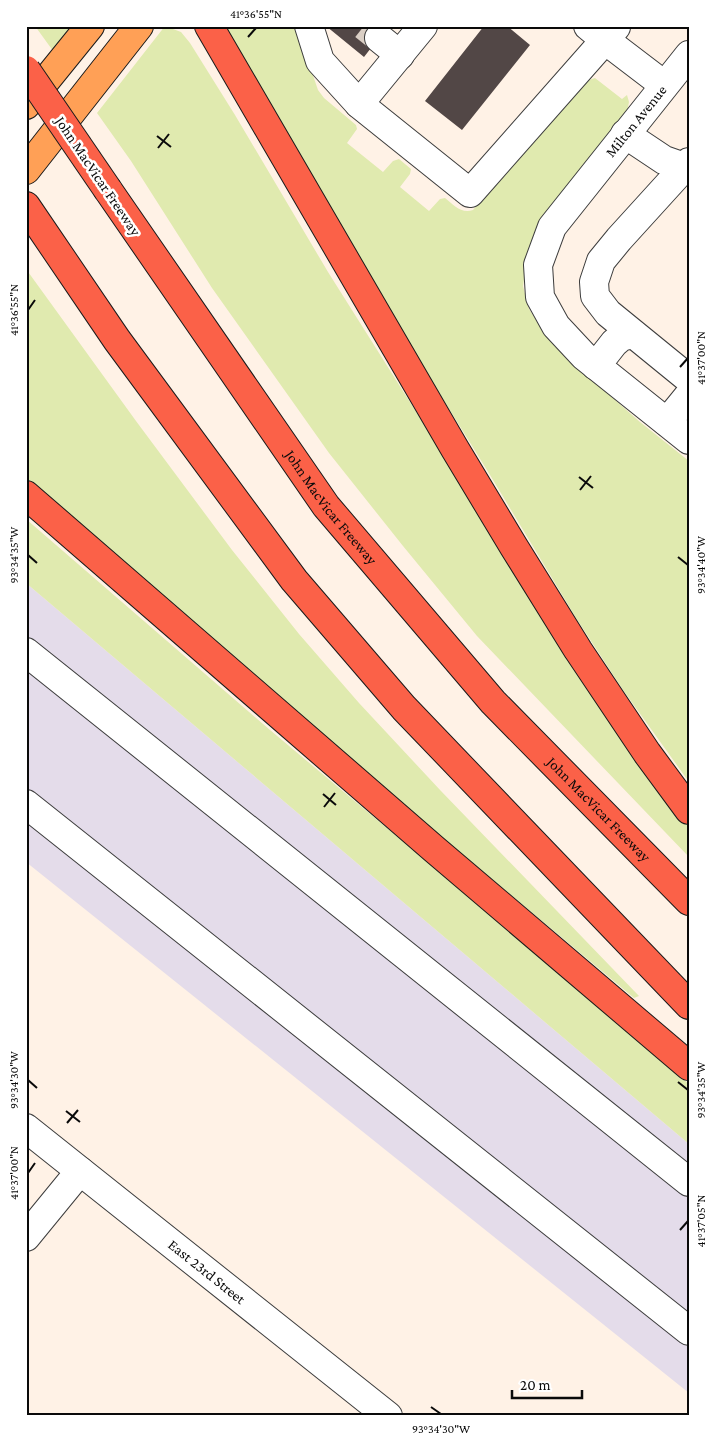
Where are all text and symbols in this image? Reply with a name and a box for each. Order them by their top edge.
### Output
text: 41°36'55"N [230,7,282,21]
street label: Milton Avenue [602,82,670,160]
street label: John MacVicar Freeway [50,112,144,239]
text: 41°36'55"N [7,284,21,336]
text: 41°37'00"N [694,331,708,385]
street label: John MacVicar Freeway [280,445,380,568]
text: 93°34'35"W [7,527,21,583]
text: 93°34'40"W [694,536,708,594]
street label: John MacVicar Freeway [542,752,654,866]
text: 93°34'30"W [7,1051,21,1109]
text: 93°34'35"W [694,1062,708,1118]
text: 41°37'00"N [7,1146,21,1200]
text: 41°37'05"N [694,1194,708,1247]
street label: East 23rd Street [165,1236,249,1308]
scale bar [512,1367,582,1399]
text: 20 m [520,1377,551,1393]
text: 93°34'30"W [412,1422,470,1436]

